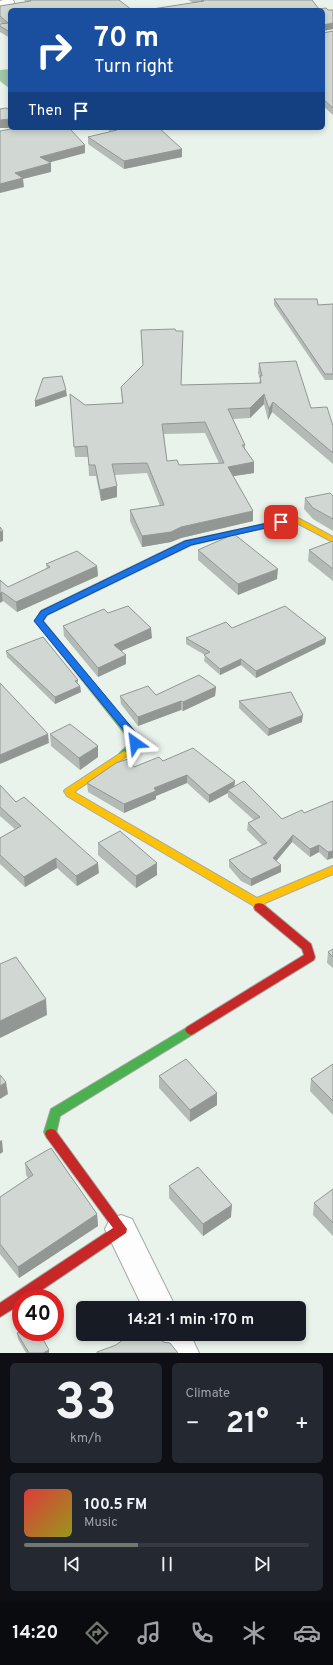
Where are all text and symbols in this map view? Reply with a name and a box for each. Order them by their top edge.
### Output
text: 70 m [94,21,159,57]
icon: right [28,24,80,76]
text: Turn right [94,56,174,79]
icon: arrive [70,100,92,122]
text: Then [28,102,62,121]
pin [264,505,298,539]
icon: arrive [270,511,292,533]
position arrow [114,722,156,764]
speed limit sign: 40 [12,1289,64,1341]
text: 14:21 · 1 min · 170 m [128,1311,254,1330]
text: 33 [55,1372,117,1438]
text: Climate [186,1386,230,1402]
text: 21° [226,1406,269,1443]
text: − [186,1411,200,1438]
text: + [295,1411,309,1438]
text: km/h [70,1431,102,1447]
text: 100.5 FM [84,1496,147,1515]
text: Music [84,1515,118,1531]
icon: previous [61,1553,83,1575]
icon: pause [156,1553,178,1575]
icon: next [251,1553,273,1575]
icon: directions [83,1619,111,1647]
icon: music [135,1619,163,1647]
icon: phone [188,1619,216,1647]
icon: climate [240,1619,268,1647]
icon: car [293,1619,321,1647]
text: 14:20 [12,1622,58,1645]

